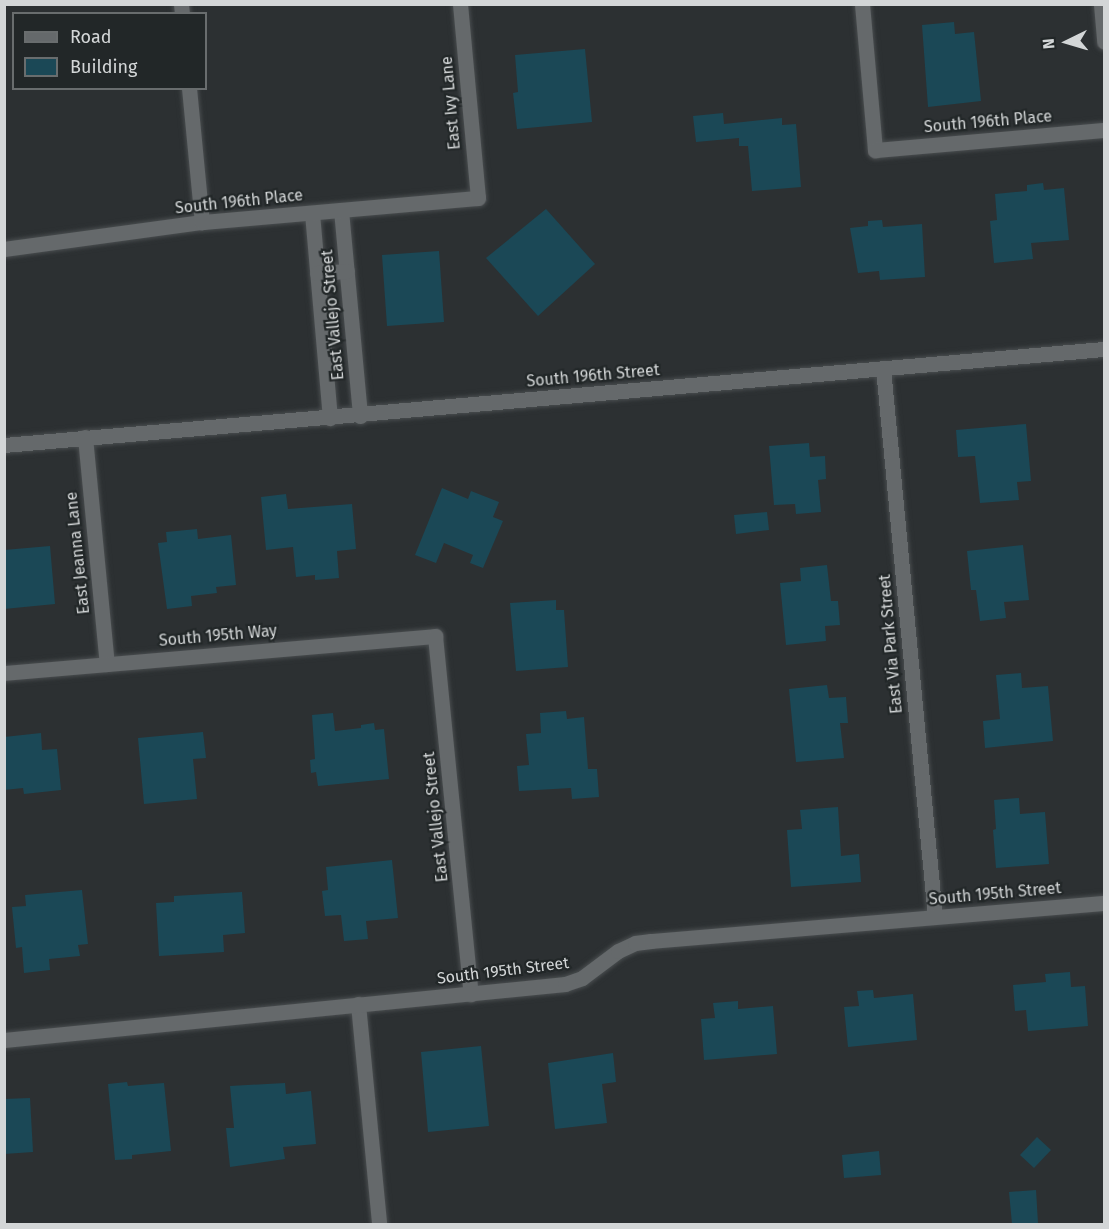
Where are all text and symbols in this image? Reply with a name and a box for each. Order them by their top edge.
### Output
legend [12,12,207,90]
north arrow [1037,12,1097,72]
text: Road [70,26,112,48]
text: N [1039,38,1058,50]
street label: East Ivy Lane [437,55,465,151]
text: Building [70,56,137,78]
street label: South 196th Place [923,107,1053,137]
street label: South 196th Place [174,186,304,218]
street label: East Vallejo Street [318,249,348,381]
street label: South 196th Street [526,361,660,391]
street label: East Jeanna Lane [62,491,94,615]
street label: East Via Park Street [875,573,907,715]
street label: South 195th Way [158,621,278,651]
street label: East Vallejo Street [420,751,452,883]
street label: South 195th Street [928,879,1062,909]
street label: South 195th Street [436,953,570,989]

